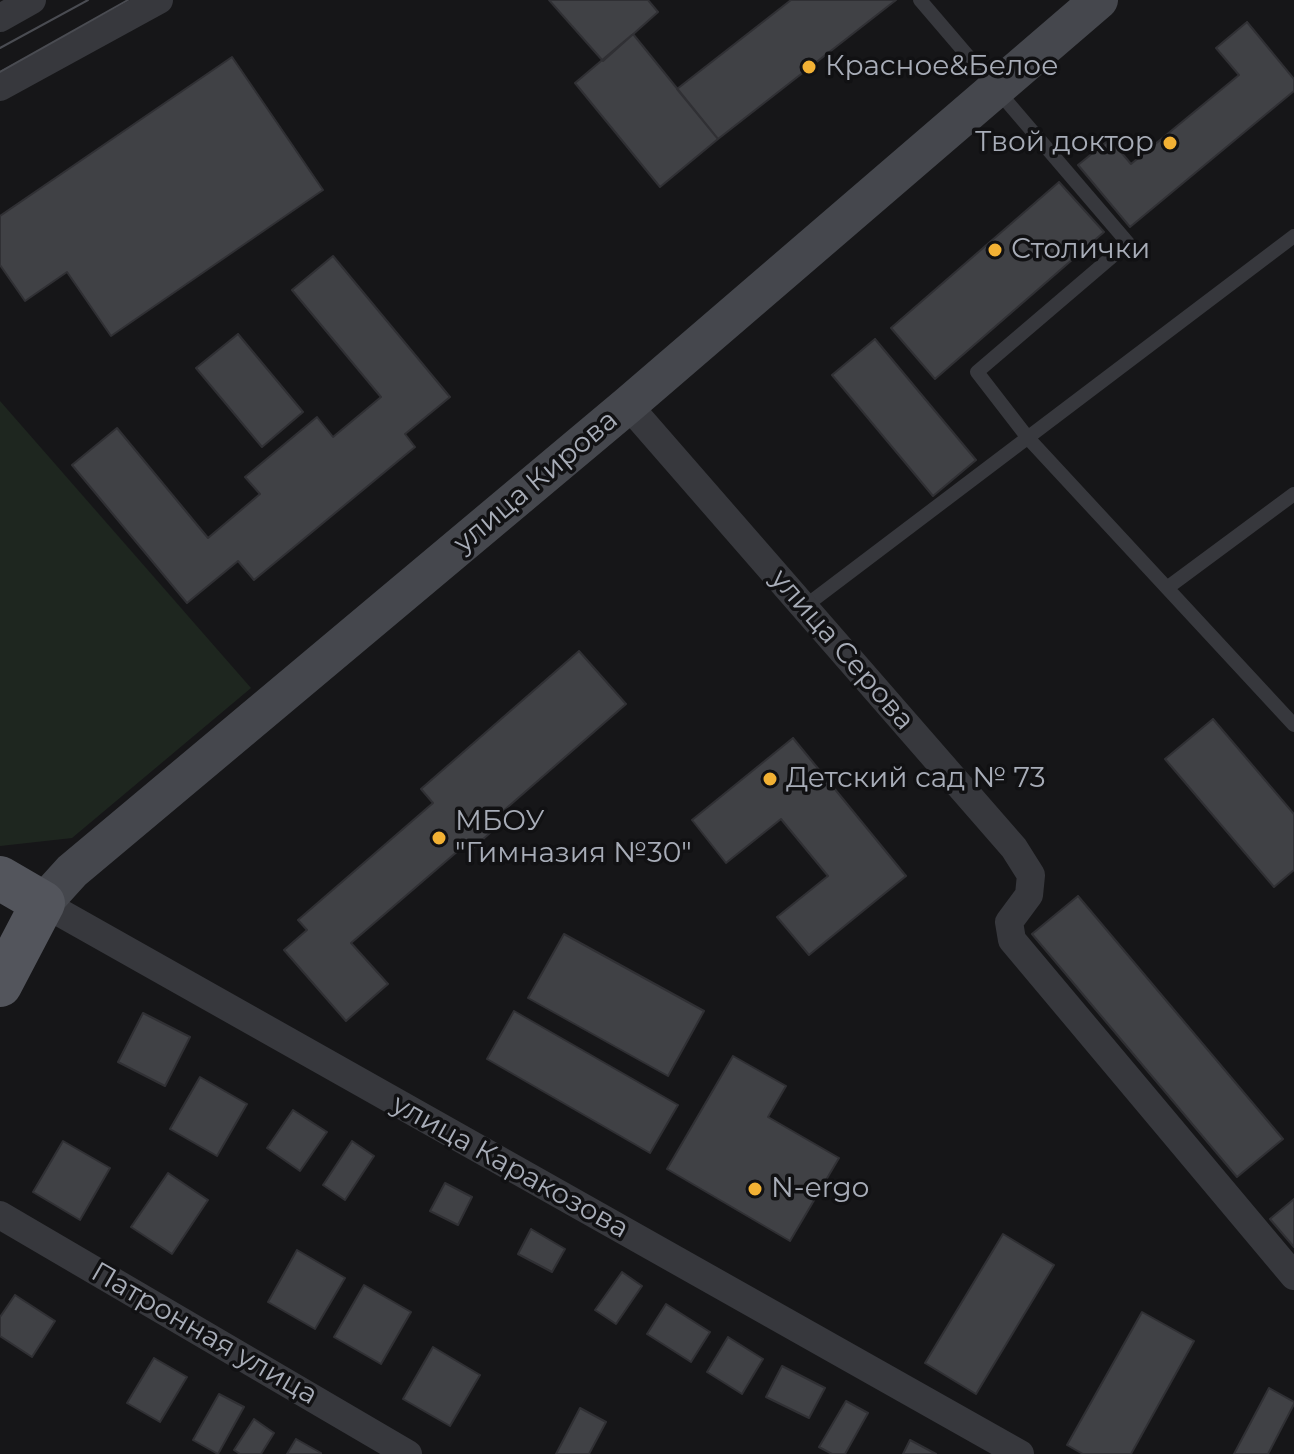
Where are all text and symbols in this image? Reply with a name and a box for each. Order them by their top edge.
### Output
place label: Красное&Белое [825,50,1058,84]
marker: Красное&Белое [800,58,818,76]
place label: Твой доктор [975,126,1154,160]
marker: Твой доктор [1161,134,1179,152]
place label: Столички [1011,233,1150,267]
marker: Столички [986,241,1004,259]
street label: улица Кирова [447,404,625,560]
street label: улица Серова [763,563,921,737]
place label: Детский сад № 73 [786,762,1046,796]
marker: Детский сад № 73 [761,770,779,788]
place label: МБОУ "Гимназия №30" [455,805,692,871]
marker: МБОУ "Гимназия №30" [430,829,448,847]
street label: улица Каракозова [386,1088,634,1246]
place label: N-ergo [771,1172,869,1206]
marker: N-ergo [746,1180,764,1198]
street label: Патронная улица [85,1256,323,1412]

